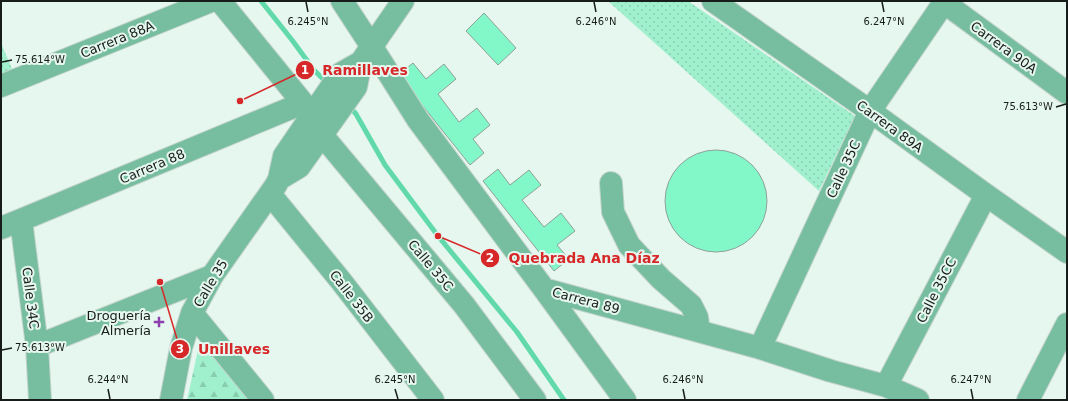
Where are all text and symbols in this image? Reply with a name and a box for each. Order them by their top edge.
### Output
text: 6.245°N [287,16,329,27]
text: 6.246°N [575,16,617,27]
text: 6.247°N [863,16,905,27]
street label: Carrera 88A [78,18,156,61]
street label: Carrera 90A [968,18,1040,76]
text: 75.614°W [15,54,65,65]
callout: Ramillaves [295,57,416,83]
text: Ramillaves [322,62,408,78]
text: 1 [301,63,309,77]
street label: Carrera 89A [854,97,926,155]
text: 75.613°W [1003,101,1053,112]
street label: Calle 35C [824,138,863,200]
street label: Carrera 88 [117,146,187,187]
street label: Calle 35C [405,237,456,294]
callout: Quebrada Ana Díaz [480,245,667,271]
text: Quebrada Ana Díaz [508,250,660,266]
text: 2 [486,251,494,265]
street label: Calle 35CC [914,255,959,325]
street label: Calle 35 [190,257,230,310]
street label: Calle 34C [19,266,42,330]
street label: Calle 35B [327,267,377,325]
street label: Carrera 89 [551,284,621,317]
place label: Droguería Almería [87,308,151,338]
marker: Droguería Almería [154,317,164,327]
callout: Unillaves [170,336,278,362]
text: Unillaves [198,341,270,357]
text: 75.613°W [15,342,65,353]
text: 3 [176,342,184,356]
text: 6.244°N [87,374,129,385]
text: 6.245°N [374,374,416,385]
text: 6.246°N [662,374,704,385]
text: 6.247°N [950,374,992,385]

